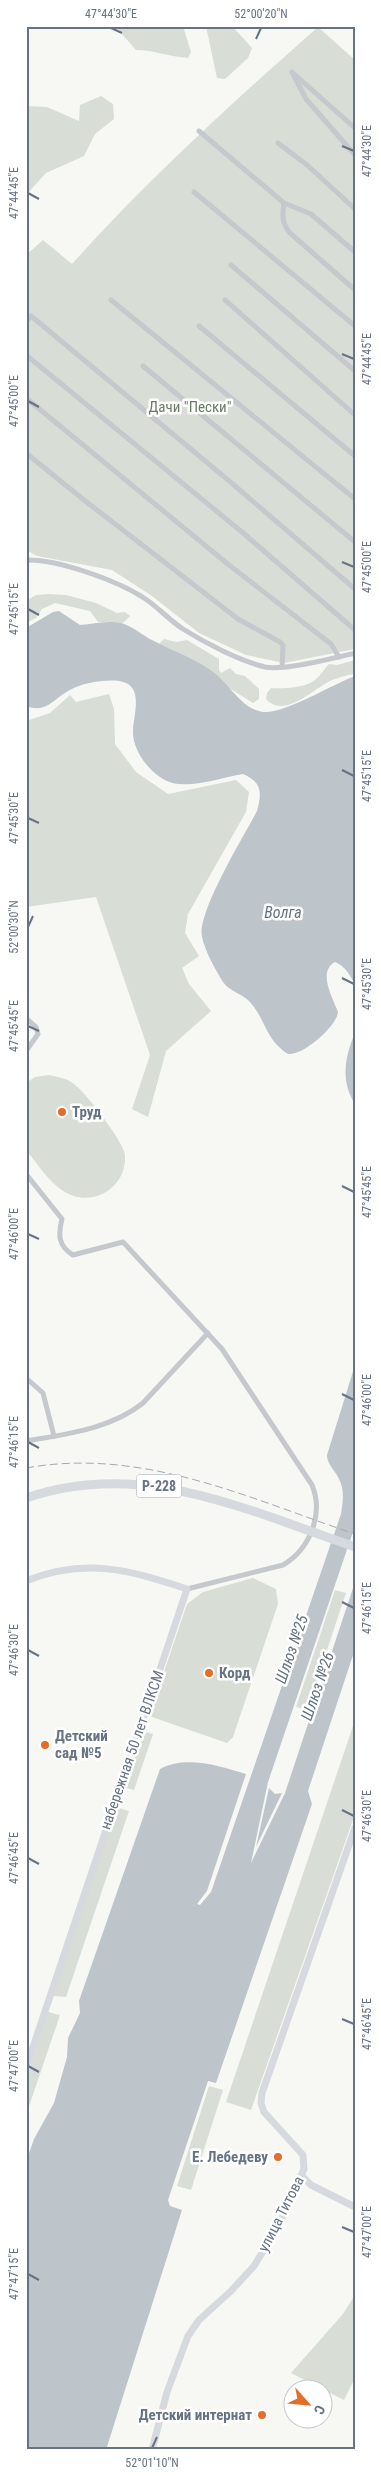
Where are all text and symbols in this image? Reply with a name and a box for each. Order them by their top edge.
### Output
text: 47°44'30"E [85,7,137,21]
text: 52°00'20"N [234,7,288,21]
text: 47°44'30"E [360,125,374,177]
text: 47°44'45"E [7,167,21,219]
text: 47°44'45"E [360,333,374,385]
text: 47°45'00"E [7,375,21,427]
park label: Дачи "Пески" [148,398,232,416]
text: 47°45'00"E [360,541,374,593]
text: 47°45'15"E [7,583,21,635]
text: 47°45'15"E [360,750,374,802]
text: 47°45'30"E [7,792,21,844]
text: 52°00'30"N [7,900,21,954]
water label: Волга [264,903,302,922]
text: 47°45'30"E [360,958,374,1010]
text: 47°45'45"E [7,1000,21,1052]
place label: Труд [72,1103,102,1121]
marker: Труд [56,1106,68,1118]
text: 47°45'45"E [360,1166,374,1218]
text: 47°46'00"E [7,1208,21,1260]
text: 47°46'00"E [360,1374,374,1426]
text: 47°46'15"E [7,1416,21,1468]
road number: Р-228 [136,1474,182,1498]
text: 47°46'15"E [360,1582,374,1634]
water label: Шлюз №25 [271,1612,312,1686]
text: 47°46'30"E [7,1624,21,1676]
water label: Шлюз №26 [297,1649,338,1723]
place label: Корд [219,1664,251,1682]
marker: Корд [203,1667,215,1679]
street label: набережная 50 лет ВЛКСМ [96,1668,168,1832]
place label: Детский сад №5 [55,1727,108,1762]
marker: Детский сад №5 [39,1739,51,1751]
text: 47°46'30"E [360,1790,374,1842]
text: 47°46'45"E [7,1832,21,1884]
text: 47°46'45"E [360,1998,374,2050]
text: 47°47'00"E [7,2040,21,2092]
place label: Е. Лебедеву [192,2148,268,2166]
marker: Е. Лебедеву [272,2151,284,2163]
street label: улица Титова [254,2173,308,2255]
text: 47°47'00"E [360,2206,374,2258]
text: 47°47'15"E [7,2248,21,2300]
north arrow [284,2378,334,2428]
text: С [311,2403,329,2417]
place label: Детский интернат [139,2406,252,2424]
marker: Детский интернат [256,2409,268,2421]
text: 52°01'10"N [125,2456,179,2470]

